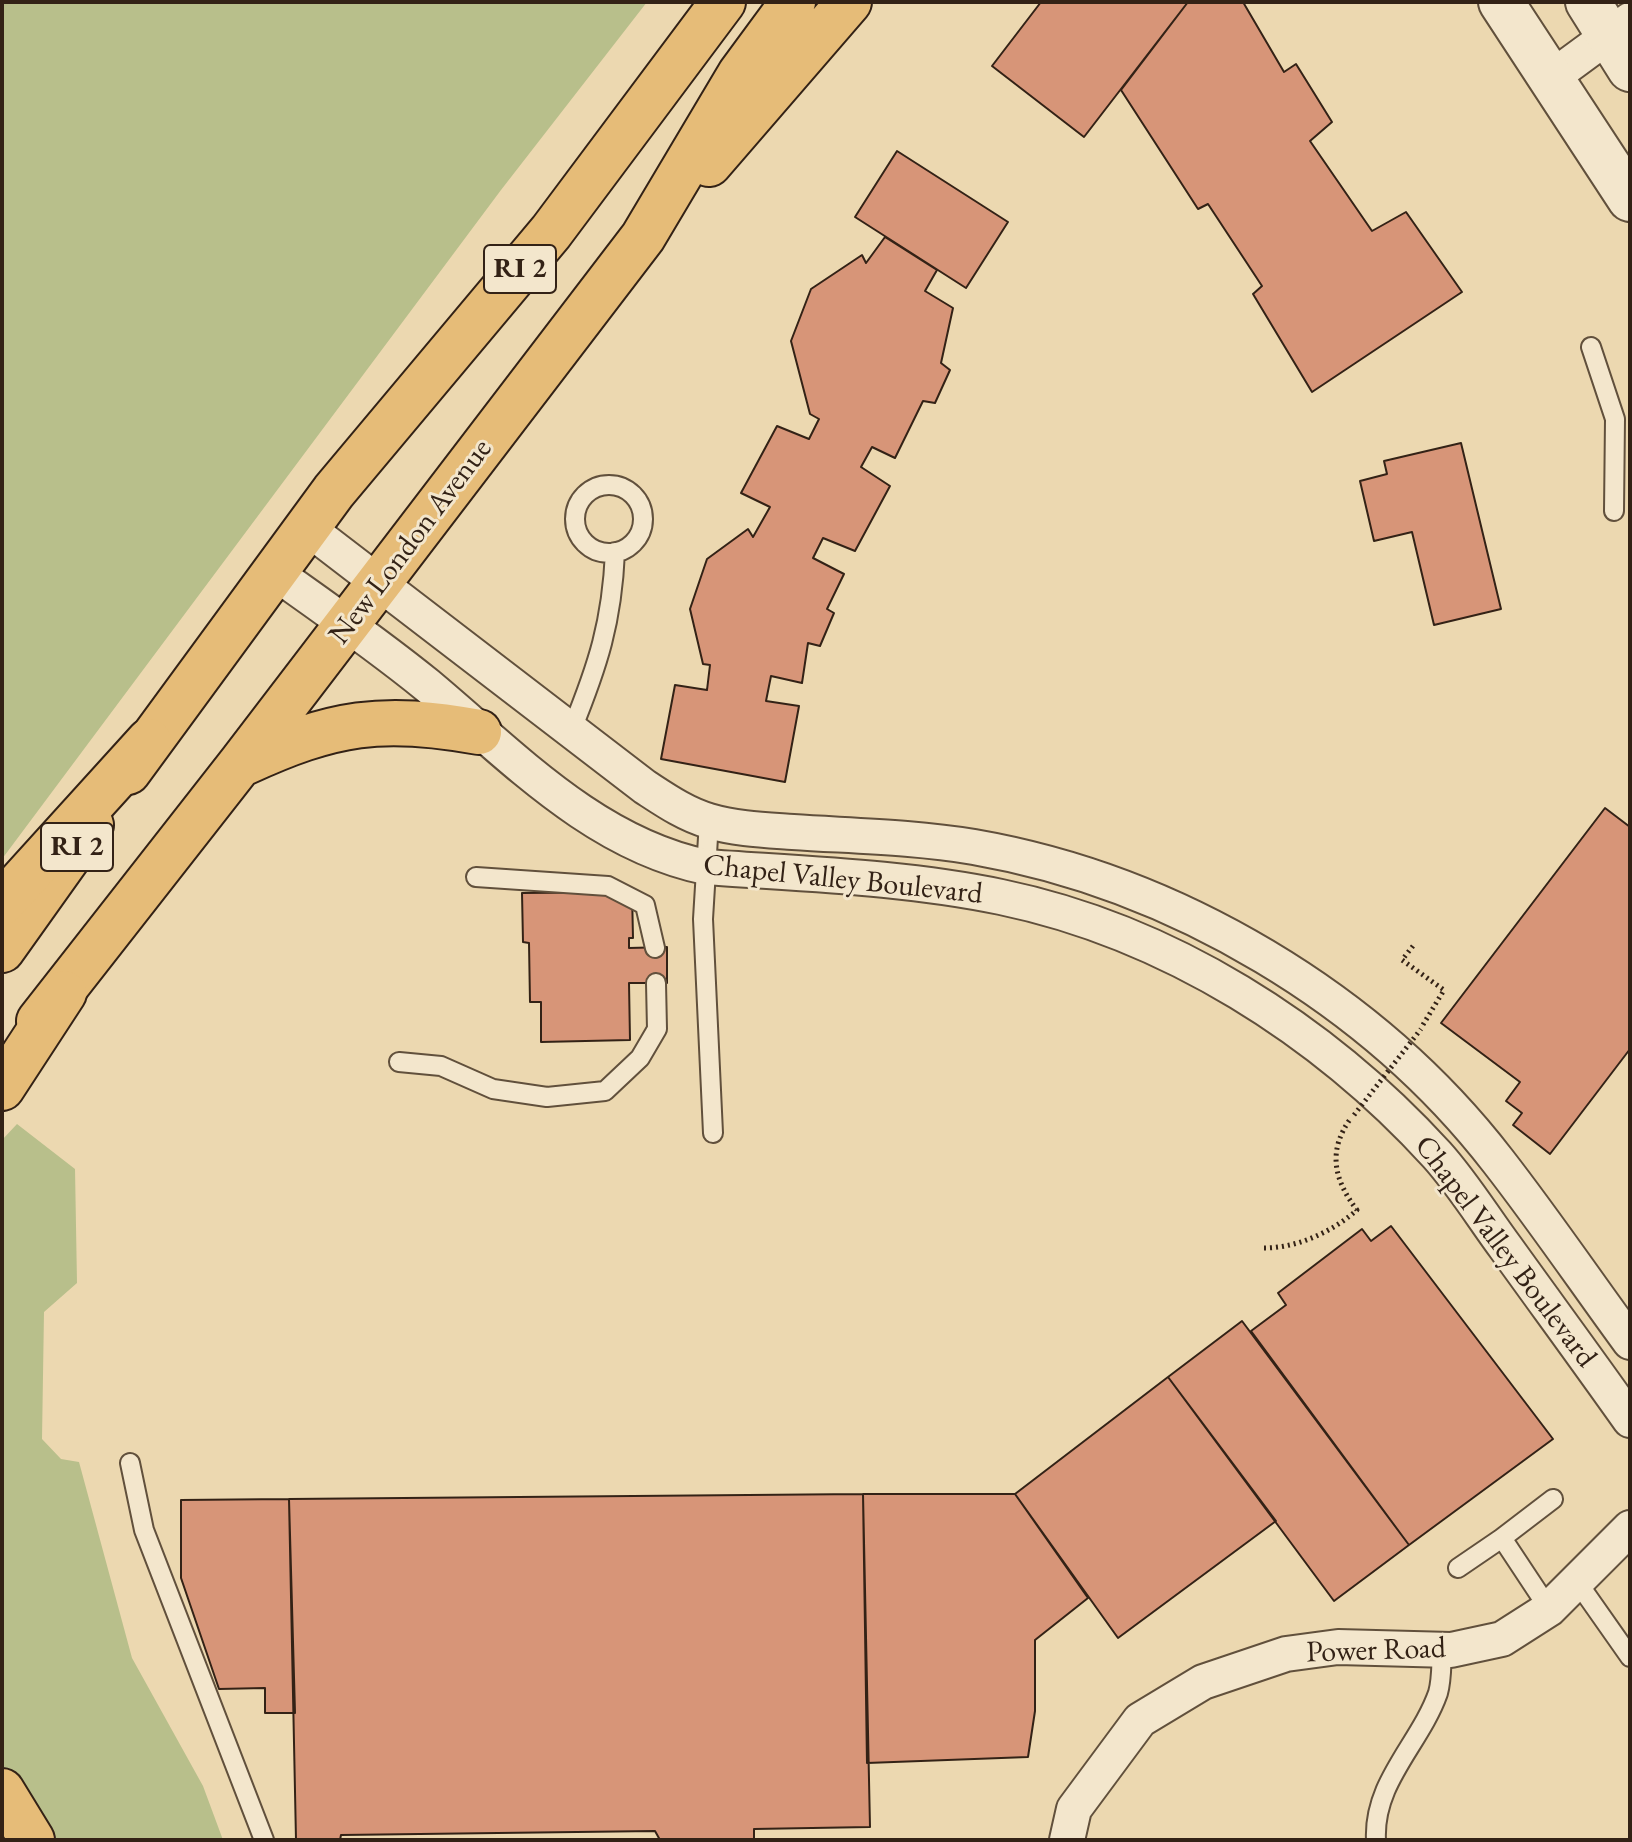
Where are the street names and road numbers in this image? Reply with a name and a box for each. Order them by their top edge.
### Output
road number: RI 2 [484,245,556,293]
street label: New London Avenue [322,432,500,652]
road number: RI 2 [41,823,113,871]
street label: Chapel Valley Boulevard [702,847,984,913]
street label: Chapel Valley Boulevard [1406,1129,1604,1375]
street label: Power Road [1306,1631,1446,1671]

